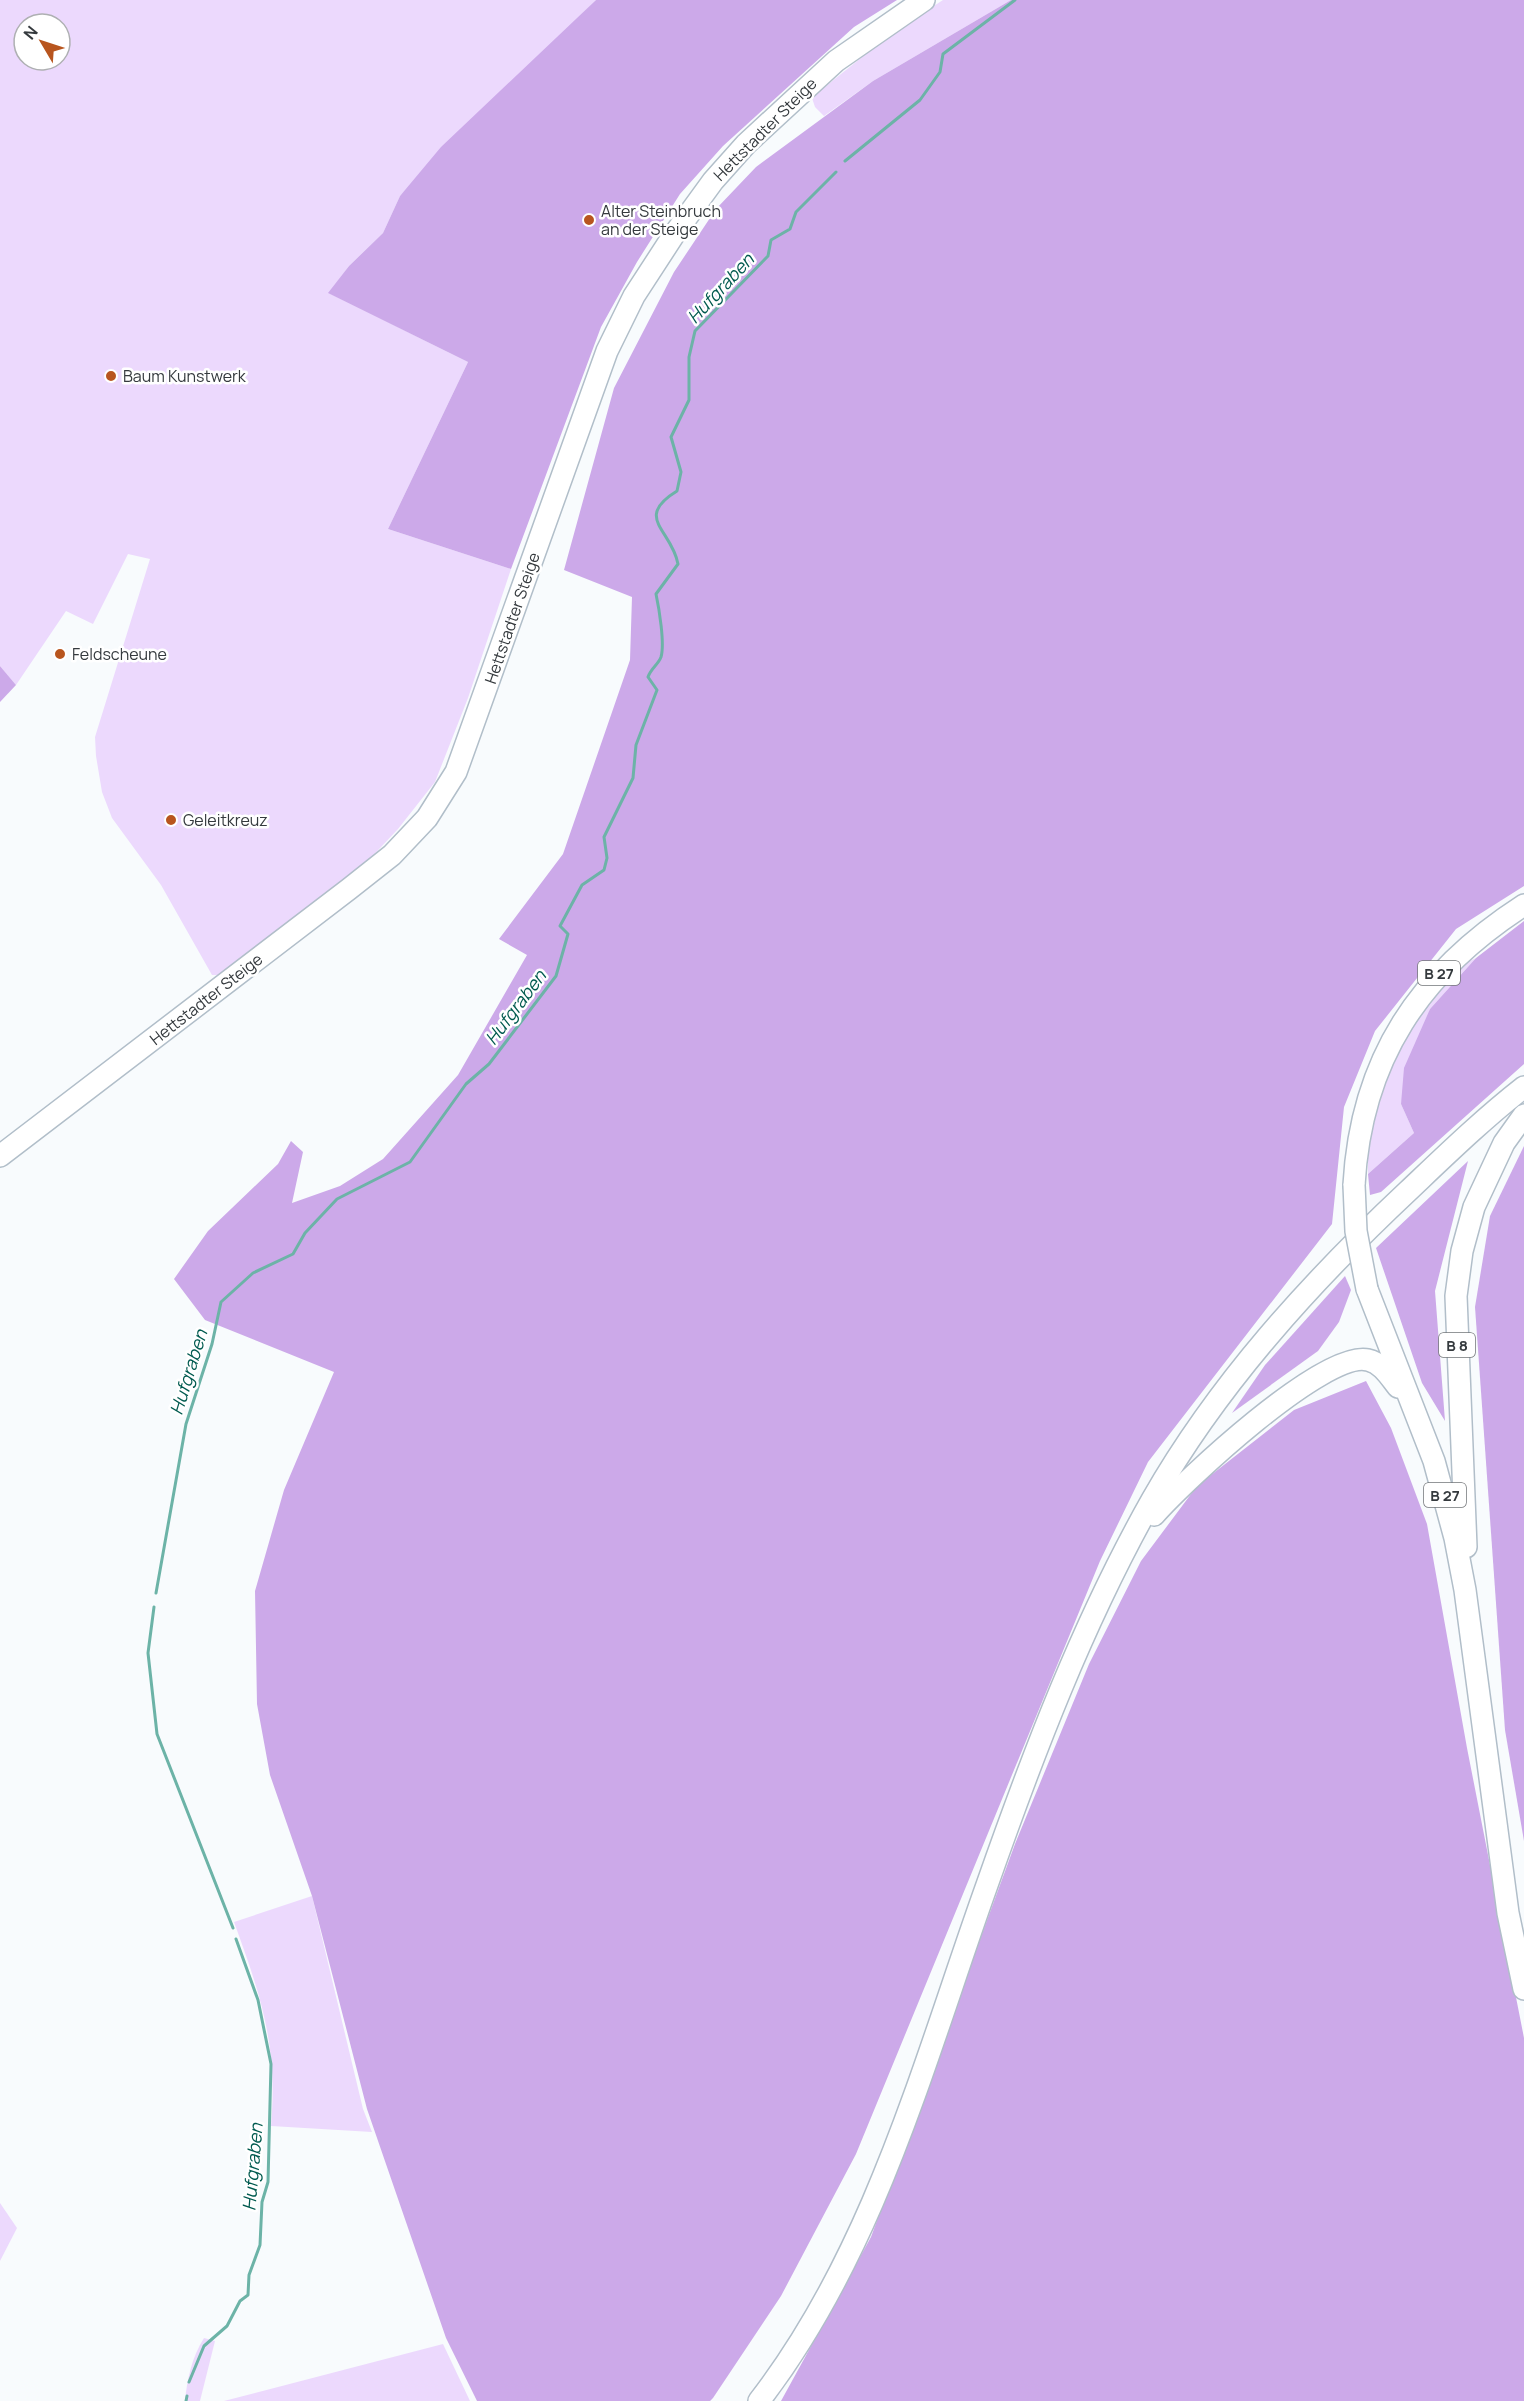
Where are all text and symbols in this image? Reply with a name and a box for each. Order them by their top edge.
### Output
north arrow [12,12,72,72]
text: N [18,21,43,44]
street label: Hettstadter Steige [709,73,821,185]
place label: Alter Steinbruch an der Steige [601,200,721,240]
marker: Alter Steinbruch an der Steige [582,213,596,227]
water label: Hufgraben [681,247,760,328]
place label: Baum Kunstwerk [123,365,247,387]
marker: Baum Kunstwerk [104,369,118,383]
street label: Hettstadter Steige [479,549,545,687]
place label: Feldscheune [72,643,167,665]
marker: Feldscheune [53,647,67,661]
place label: Geleitkreuz [183,809,268,831]
marker: Geleitkreuz [164,813,178,827]
street label: Hettstadter Steige [145,948,267,1050]
road number: B 27 [1418,961,1460,985]
water label: Hufgraben [479,964,552,1049]
water label: Hufgraben [164,1325,213,1417]
road number: B 8 [1439,1333,1475,1357]
road number: B 27 [1424,1483,1466,1507]
water label: Hufgraben [236,2121,268,2212]

